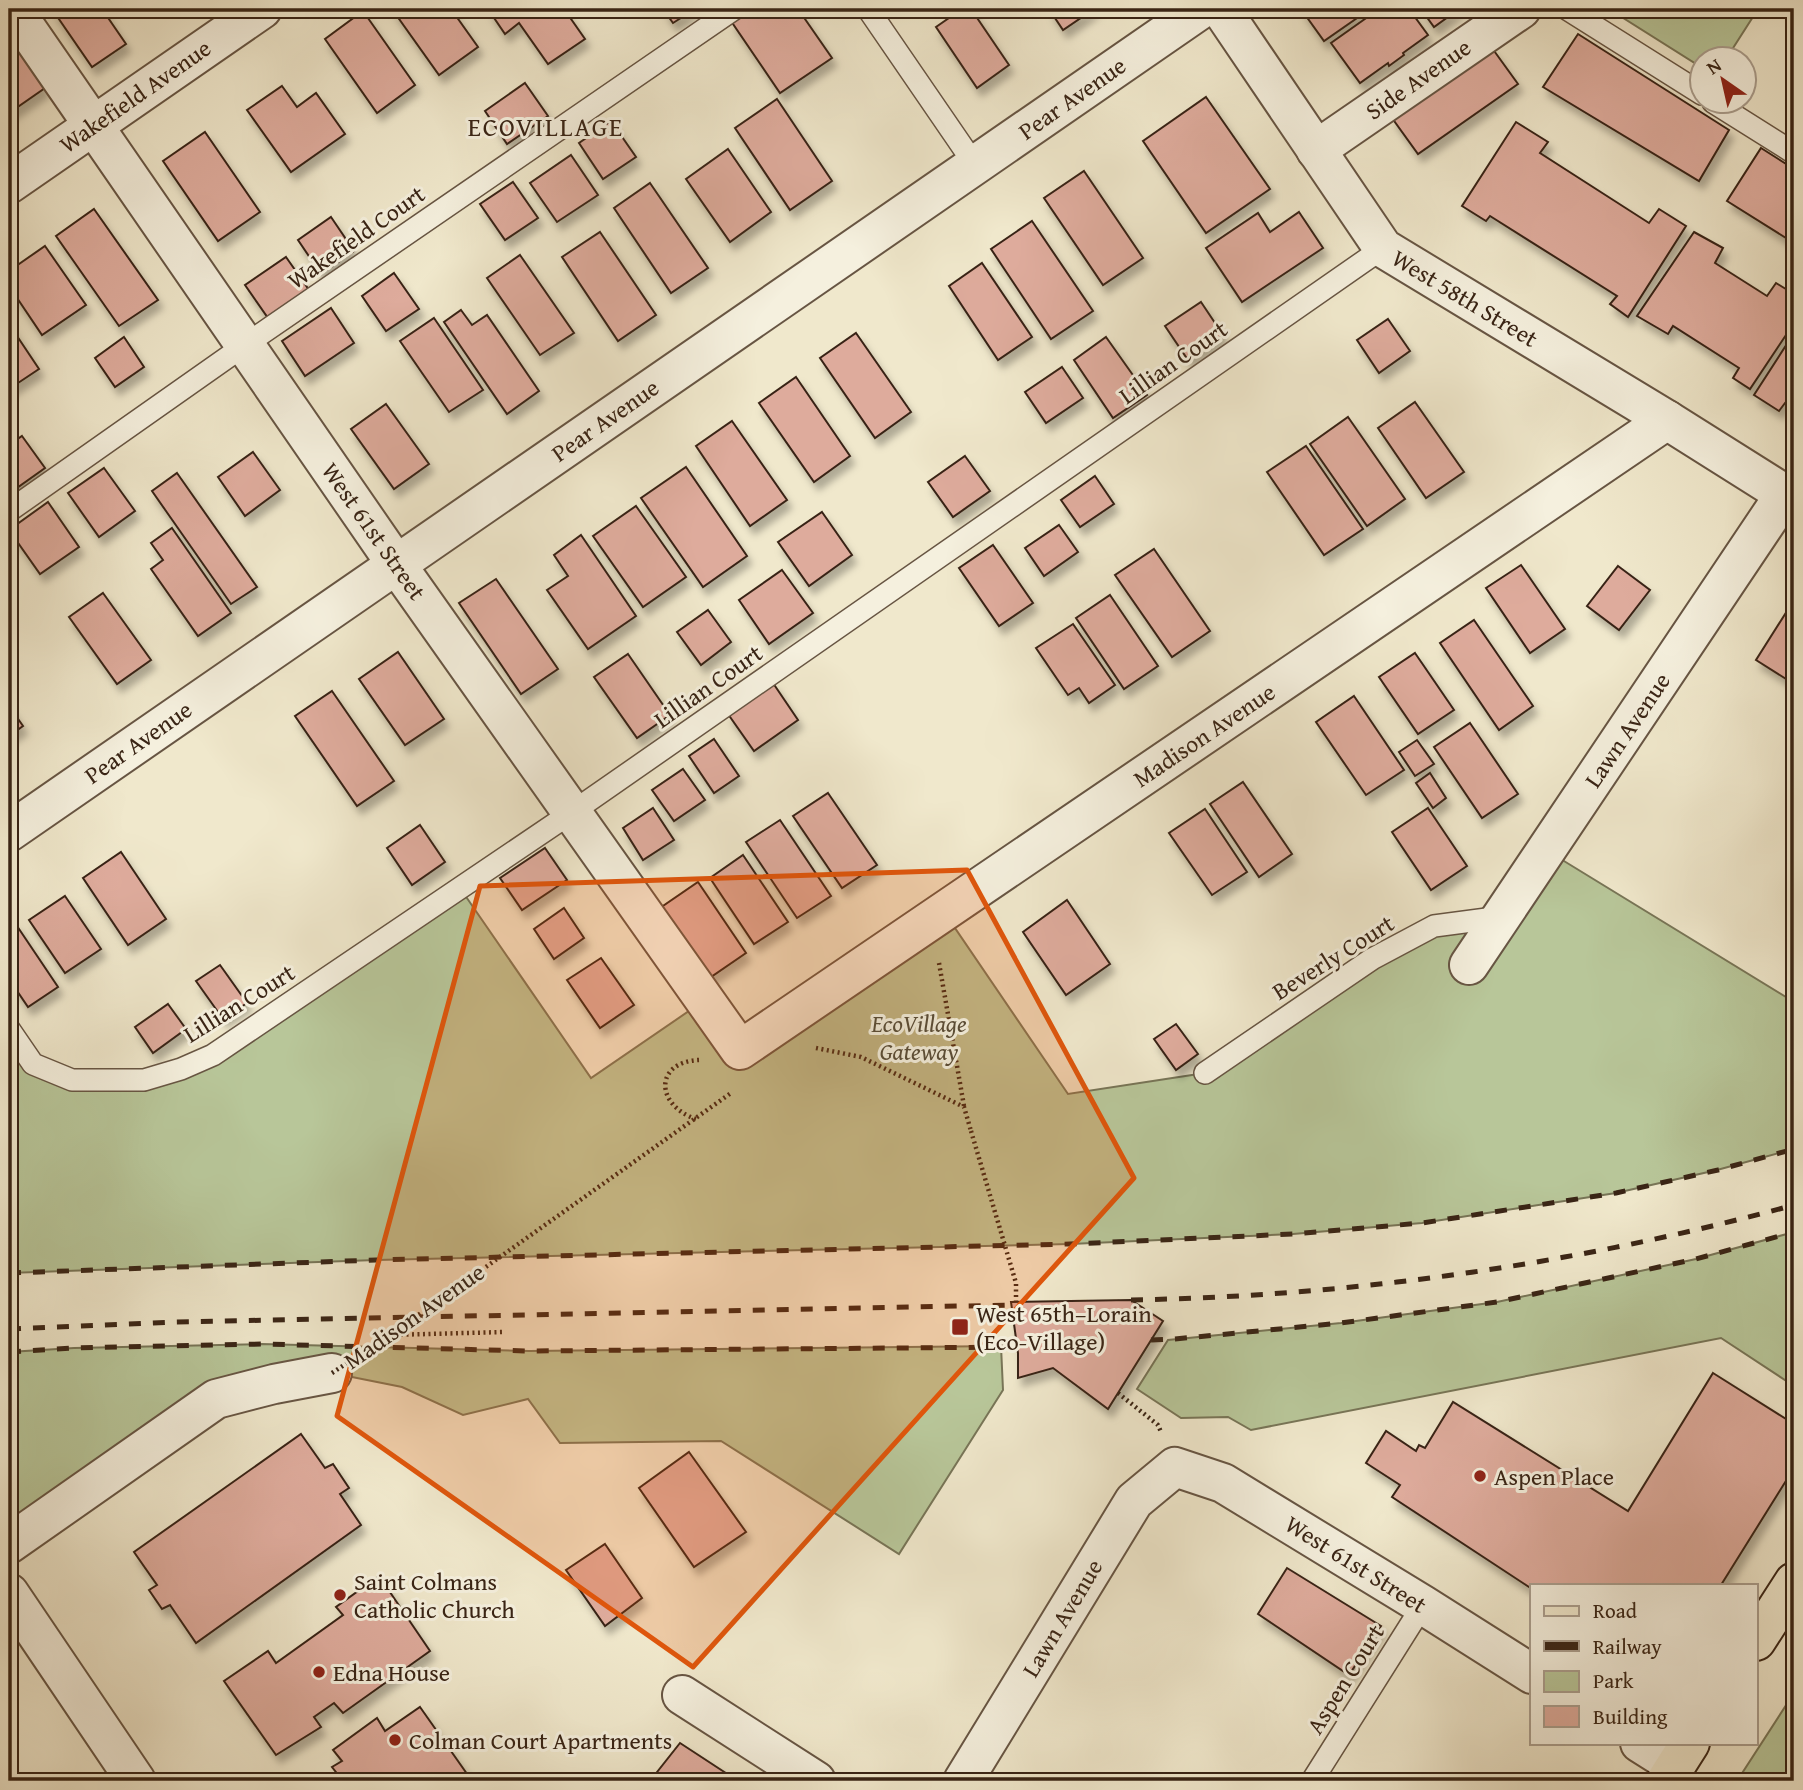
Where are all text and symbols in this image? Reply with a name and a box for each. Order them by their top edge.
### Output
street label: Side Avenue [1358,30,1478,128]
street label: Wakefield Avenue [52,31,218,161]
north arrow [1688,46,1758,116]
street label: Pear Avenue [1011,48,1133,148]
text: N [1700,51,1727,81]
district label: ECOVILLAGE [468,107,624,146]
street label: Wakefield Court [280,176,432,297]
street label: West 58th Street [1385,240,1545,356]
street label: Lillian Court [1112,311,1235,412]
street label: Pear Avenue [544,370,666,470]
street label: West 61st Street [313,455,435,607]
street label: Lillian Court [647,635,770,736]
street label: Lawn Avenue [1576,665,1678,795]
street label: Madison Avenue [1126,674,1282,796]
street label: Pear Avenue [77,692,199,792]
street label: Beverly Court [1265,905,1401,1008]
street label: Lillian Court [177,955,302,1051]
park label: EcoVillage Gateway [870,1006,967,1069]
street label: Madison Avenue [336,1254,492,1378]
place label: West 65th–Lorain (Eco-Village) [976,1296,1152,1359]
marker: West 65th–Lorain (Eco-Village) [950,1317,970,1337]
place label: Aspen Place [1494,1459,1614,1494]
marker: Aspen Place [1472,1468,1488,1484]
street label: West 61st Street [1278,1506,1434,1622]
street label: Lawn Avenue [1013,1552,1111,1684]
place label: Saint Colmans Catholic Church [354,1564,515,1627]
legend [1530,1584,1758,1744]
marker: Saint Colmans Catholic Church [332,1587,348,1603]
text: Road [1593,1595,1638,1626]
street label: Aspen Court [1297,1617,1393,1741]
text: Railway [1593,1631,1662,1662]
place label: Edna House [333,1655,450,1690]
marker: Edna House [311,1664,327,1680]
text: Park [1593,1665,1634,1696]
text: Building [1593,1701,1668,1732]
place label: Colman Court Apartments [409,1723,672,1758]
marker: Colman Court Apartments [387,1732,403,1748]

